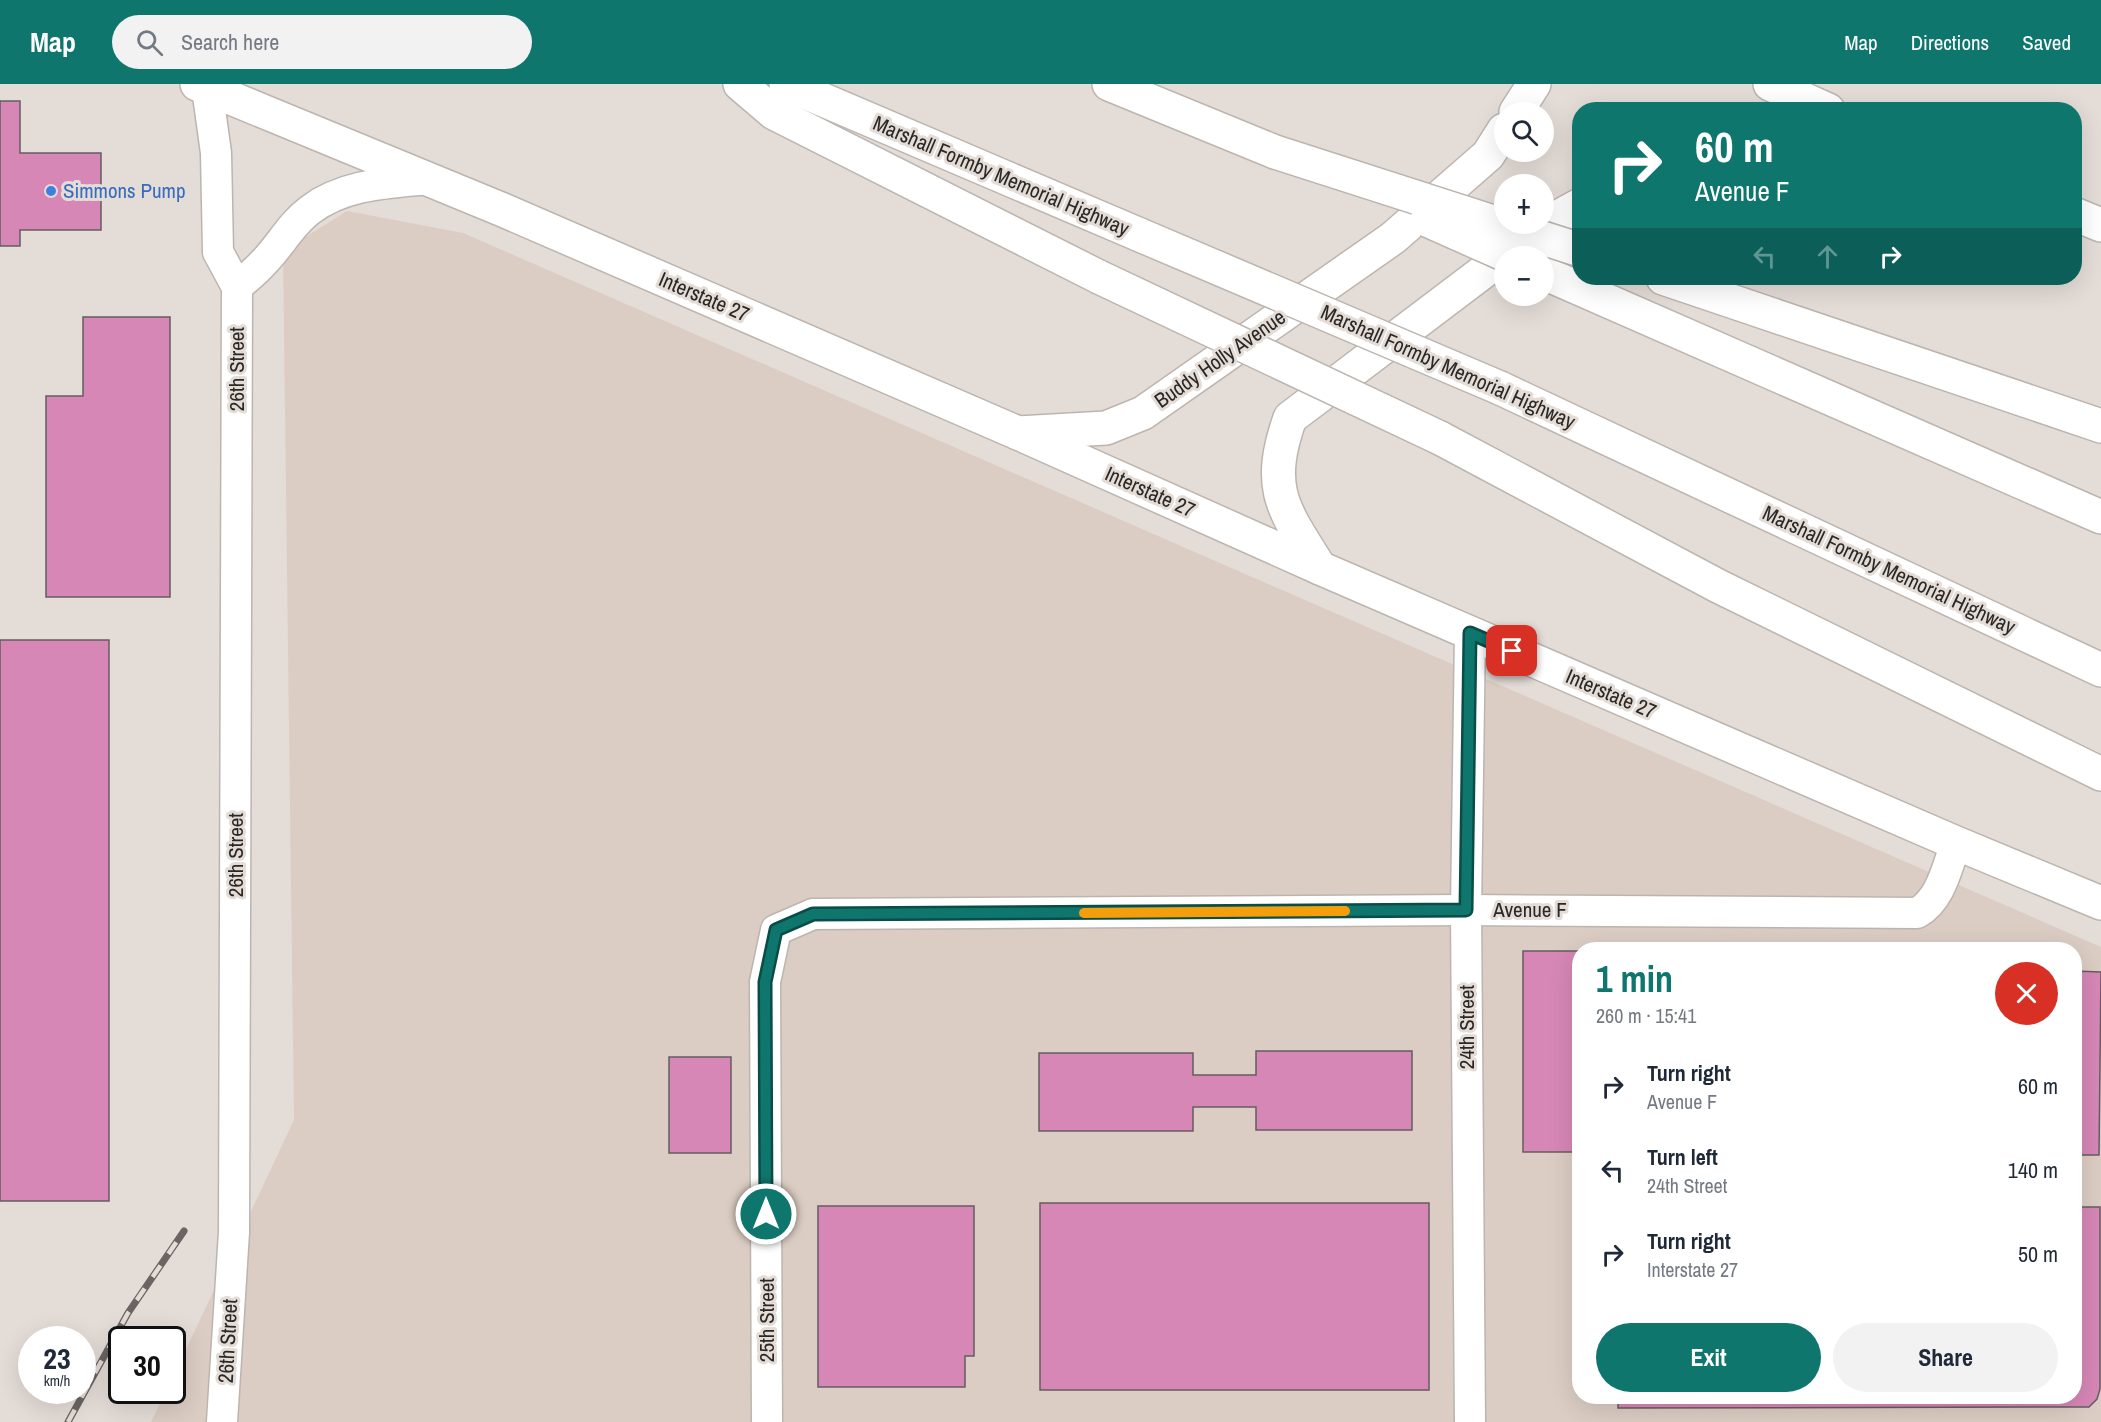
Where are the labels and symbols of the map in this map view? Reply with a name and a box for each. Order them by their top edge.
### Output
street label: Marshall Formby Memorial Highway [869,108,1134,243]
place label: Simmons Pump [63,176,186,205]
marker: Simmons Pump [44,184,58,198]
street label: Interstate 27 [654,264,754,329]
street label: Marshall Formby Memorial Highway [1316,297,1580,436]
street label: Buddy Holly Avenue [1148,303,1291,415]
street label: 26th Street [222,327,251,411]
street label: Interstate 27 [1101,459,1200,524]
street label: Marshall Formby Memorial Highway [1758,498,2021,641]
pin [1486,625,1537,676]
street label: Interstate 27 [1561,661,1661,726]
street label: 26th Street [221,813,250,897]
street label: Avenue F [1492,895,1567,924]
street label: 24th Street [1452,985,1481,1069]
position arrow [734,1182,798,1246]
street label: 25th Street [752,1278,781,1362]
street label: 26th Street [211,1298,244,1384]
speed limit sign: 30 [108,1326,186,1404]

